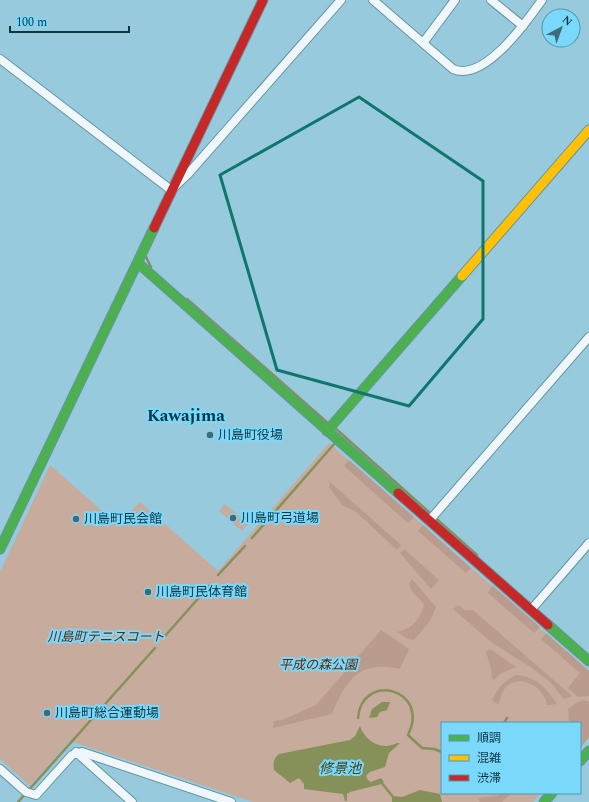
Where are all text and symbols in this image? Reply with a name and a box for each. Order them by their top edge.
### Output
scale bar [10,8,129,34]
north arrow [541,8,581,48]
text: N [558,11,576,30]
text: 100 m [16,13,47,32]
district label: Kawajima [147,403,225,429]
place label: 川島町役場 [218,425,283,445]
marker: 川島町役場 [205,430,215,440]
place label: 川島町弓道場 [241,508,319,528]
place label: 川島町民会館 [84,509,162,529]
marker: 川島町弓道場 [228,513,238,523]
marker: 川島町民会館 [71,514,81,524]
place label: 川島町民体育館 [156,582,247,602]
marker: 川島町民体育館 [143,587,153,597]
park label: 川島町テニスコート [47,627,165,647]
park label: 平成の森公園 [279,655,359,675]
place label: 川島町総合運動場 [55,703,159,723]
marker: 川島町総合運動場 [42,708,52,718]
legend [441,722,581,794]
text: 順調 [477,729,501,748]
text: 混雑 [477,749,501,768]
water label: 修景池 [319,758,363,779]
text: 渋滞 [477,769,501,788]

